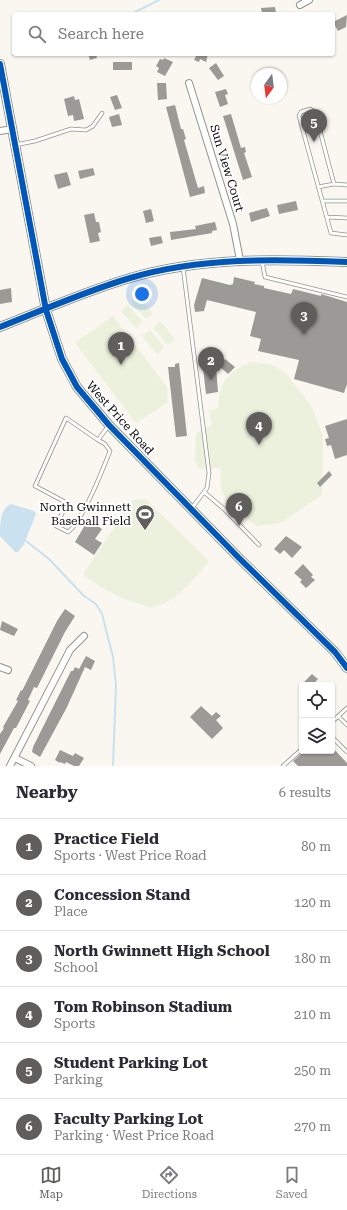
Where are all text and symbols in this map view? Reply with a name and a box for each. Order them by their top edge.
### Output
search box [12,12,335,56]
icon: search [26,23,48,45]
text: Search here [58,25,144,43]
north arrow [251,68,287,104]
pin: 5 [301,109,327,142]
street label: Sun View Court [207,123,247,214]
your location [132,284,152,304]
pin: 3 [291,302,317,335]
pin: 1 [108,332,134,365]
pin: 2 [198,347,224,380]
street label: West Price Road [83,378,157,458]
pin: 4 [246,412,272,445]
pin: 6 [226,493,252,526]
place label: North Gwinnett Baseball Field [40,500,132,528]
sports icon: North Gwinnett Baseball Field [134,503,156,531]
map controls [299,682,335,754]
button: locate [299,682,335,718]
button: layers [299,718,335,754]
text: Nearby [16,782,78,802]
text: 6 results [279,785,331,800]
text: Practice Field [54,830,159,848]
text: 1 [25,839,33,854]
text: 80 m [301,839,331,854]
text: Sports · West Price Road [54,848,207,863]
text: Concession Stand [54,886,190,904]
text: 2 [25,895,33,910]
text: 120 m [294,895,331,910]
text: Place [54,904,88,919]
text: North Gwinnett High School [54,942,270,960]
text: 3 [25,951,33,966]
text: 180 m [294,951,331,966]
text: School [54,960,98,975]
text: Tom Robinson Stadium [54,998,232,1016]
text: 4 [25,1007,33,1022]
text: 210 m [294,1007,331,1022]
text: Sports [54,1016,95,1031]
text: Student Parking Lot [54,1054,208,1072]
text: 5 [25,1063,33,1078]
text: 250 m [294,1063,331,1078]
text: Parking [54,1072,103,1087]
text: Faculty Parking Lot [54,1110,203,1128]
text: 6 [25,1119,33,1134]
text: 270 m [294,1119,331,1134]
text: Parking · West Price Road [54,1128,214,1143]
tab: Map [39,1164,63,1201]
tab: Directions [142,1164,197,1201]
tab: Saved [276,1164,308,1201]

